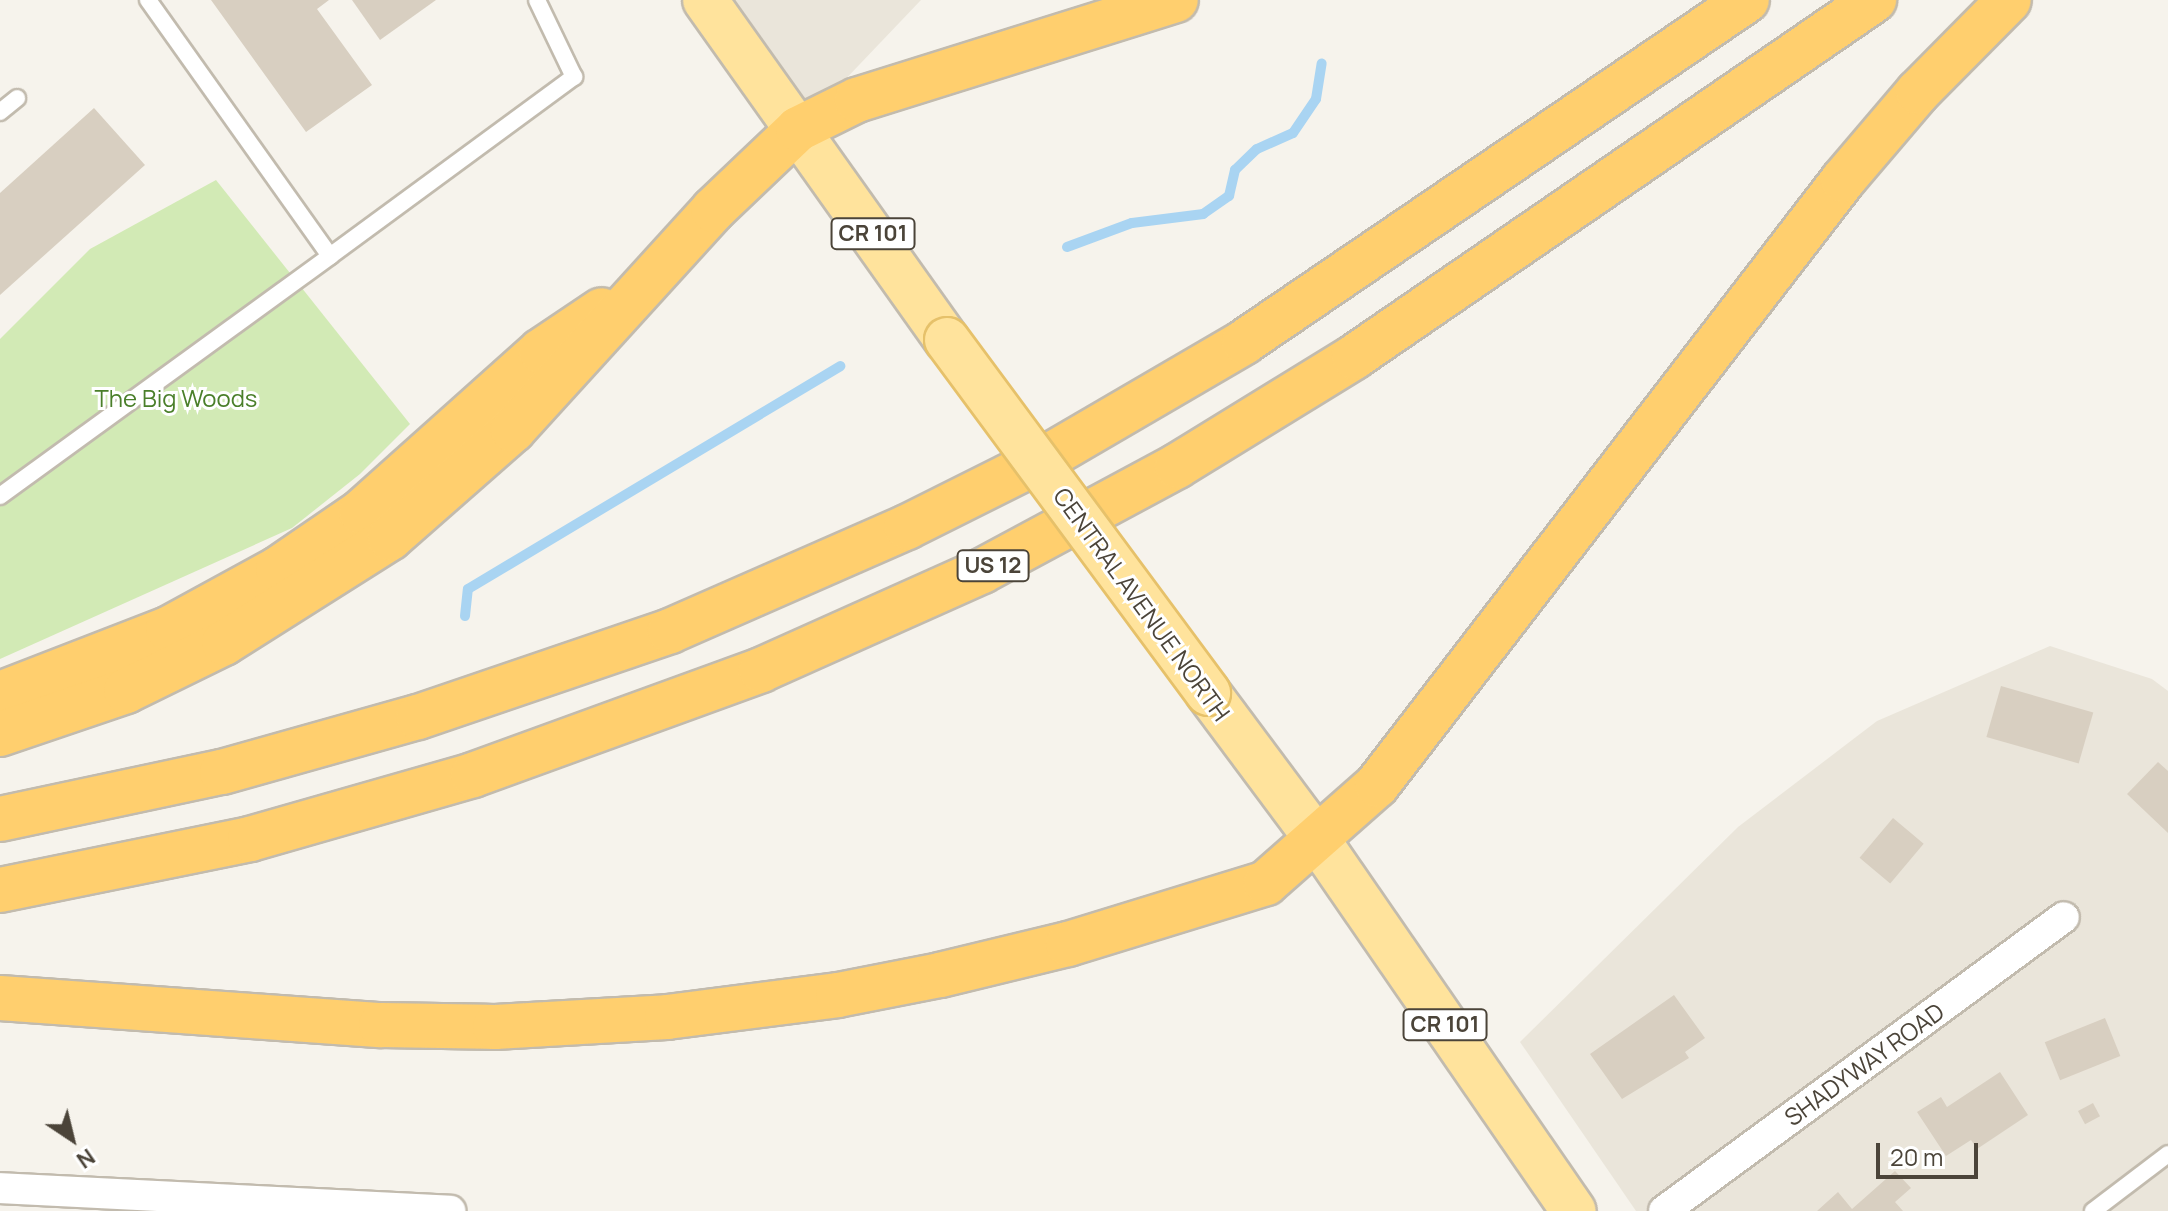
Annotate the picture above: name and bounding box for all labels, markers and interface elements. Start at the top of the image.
road number: CR 101 [829,216,917,252]
park label: The Big Woods [95,384,257,412]
street label: CENTRAL AVENUE NORTH [1047,481,1237,727]
road number: US 12 [955,548,1031,584]
street label: SHADYWAY ROAD [1778,996,1950,1132]
road number: CR 101 [1401,1007,1489,1043]
north arrow [32,1099,112,1179]
scale bar [1880,1127,1982,1177]
text: 20 m [1890,1140,1943,1173]
text: N [71,1142,101,1175]

